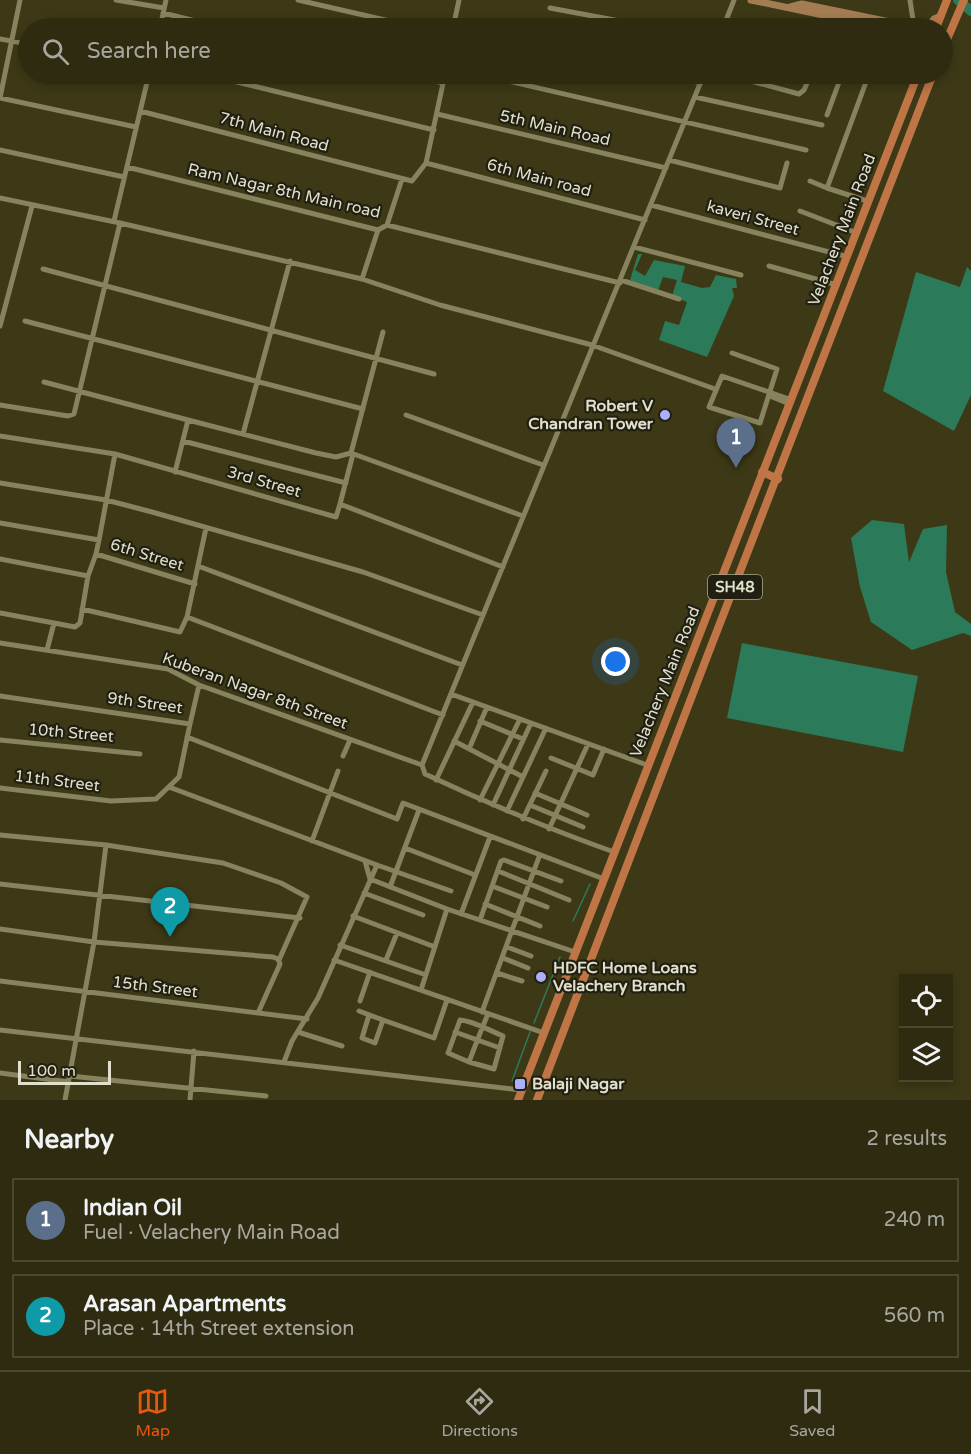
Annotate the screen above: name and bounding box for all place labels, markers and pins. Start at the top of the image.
place label: Robert V Chandran Tower [528,396,654,434]
marker: Robert V Chandran Tower [658,408,672,422]
pin: 1 [716,418,756,468]
pin: 2 [150,888,190,937]
place label: HDFC Home Loans Velachery Branch [553,958,697,996]
marker: HDFC Home Loans Velachery Branch [534,970,548,984]
place label: Balaji Nagar [532,1074,625,1094]
marker: Balaji Nagar [513,1077,527,1091]

